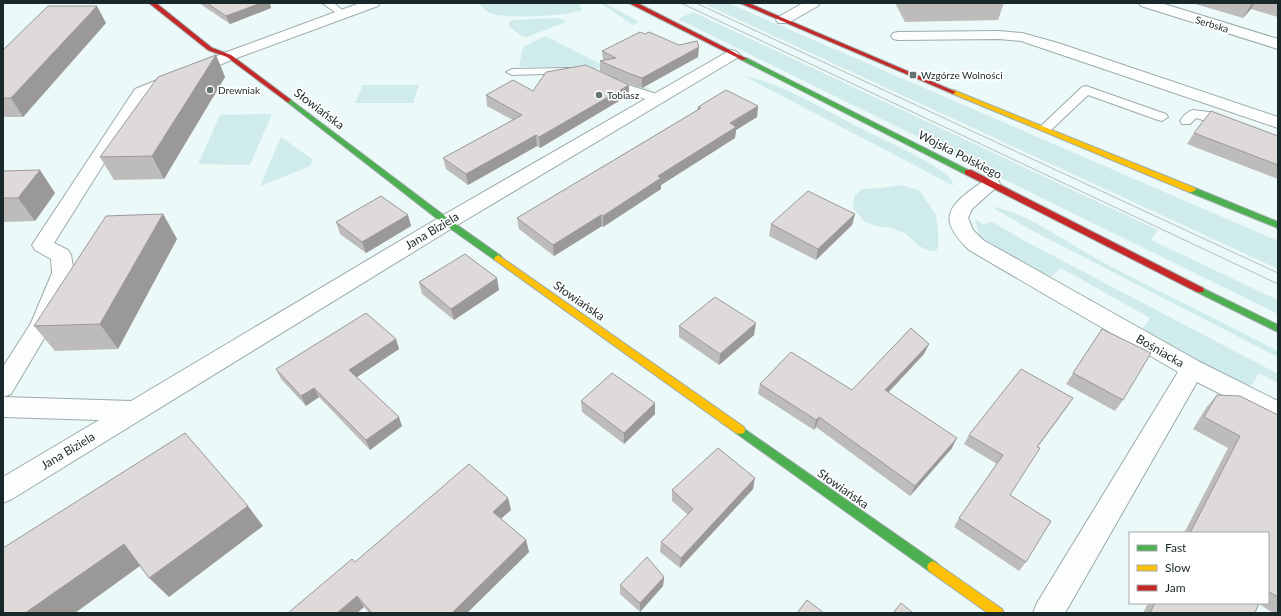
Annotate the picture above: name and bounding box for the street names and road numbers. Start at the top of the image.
street label: Serbska [1194,13,1230,35]
street label: Słowiańska [291,85,347,132]
street label: Wojska Polskiego [916,127,1005,182]
street label: Jana Biziela [402,209,462,253]
street label: Słowiańska [551,278,608,324]
street label: Bośniacka [1134,331,1187,370]
street label: Jana Biziela [38,429,98,473]
street label: Słowiańska [815,466,872,512]

